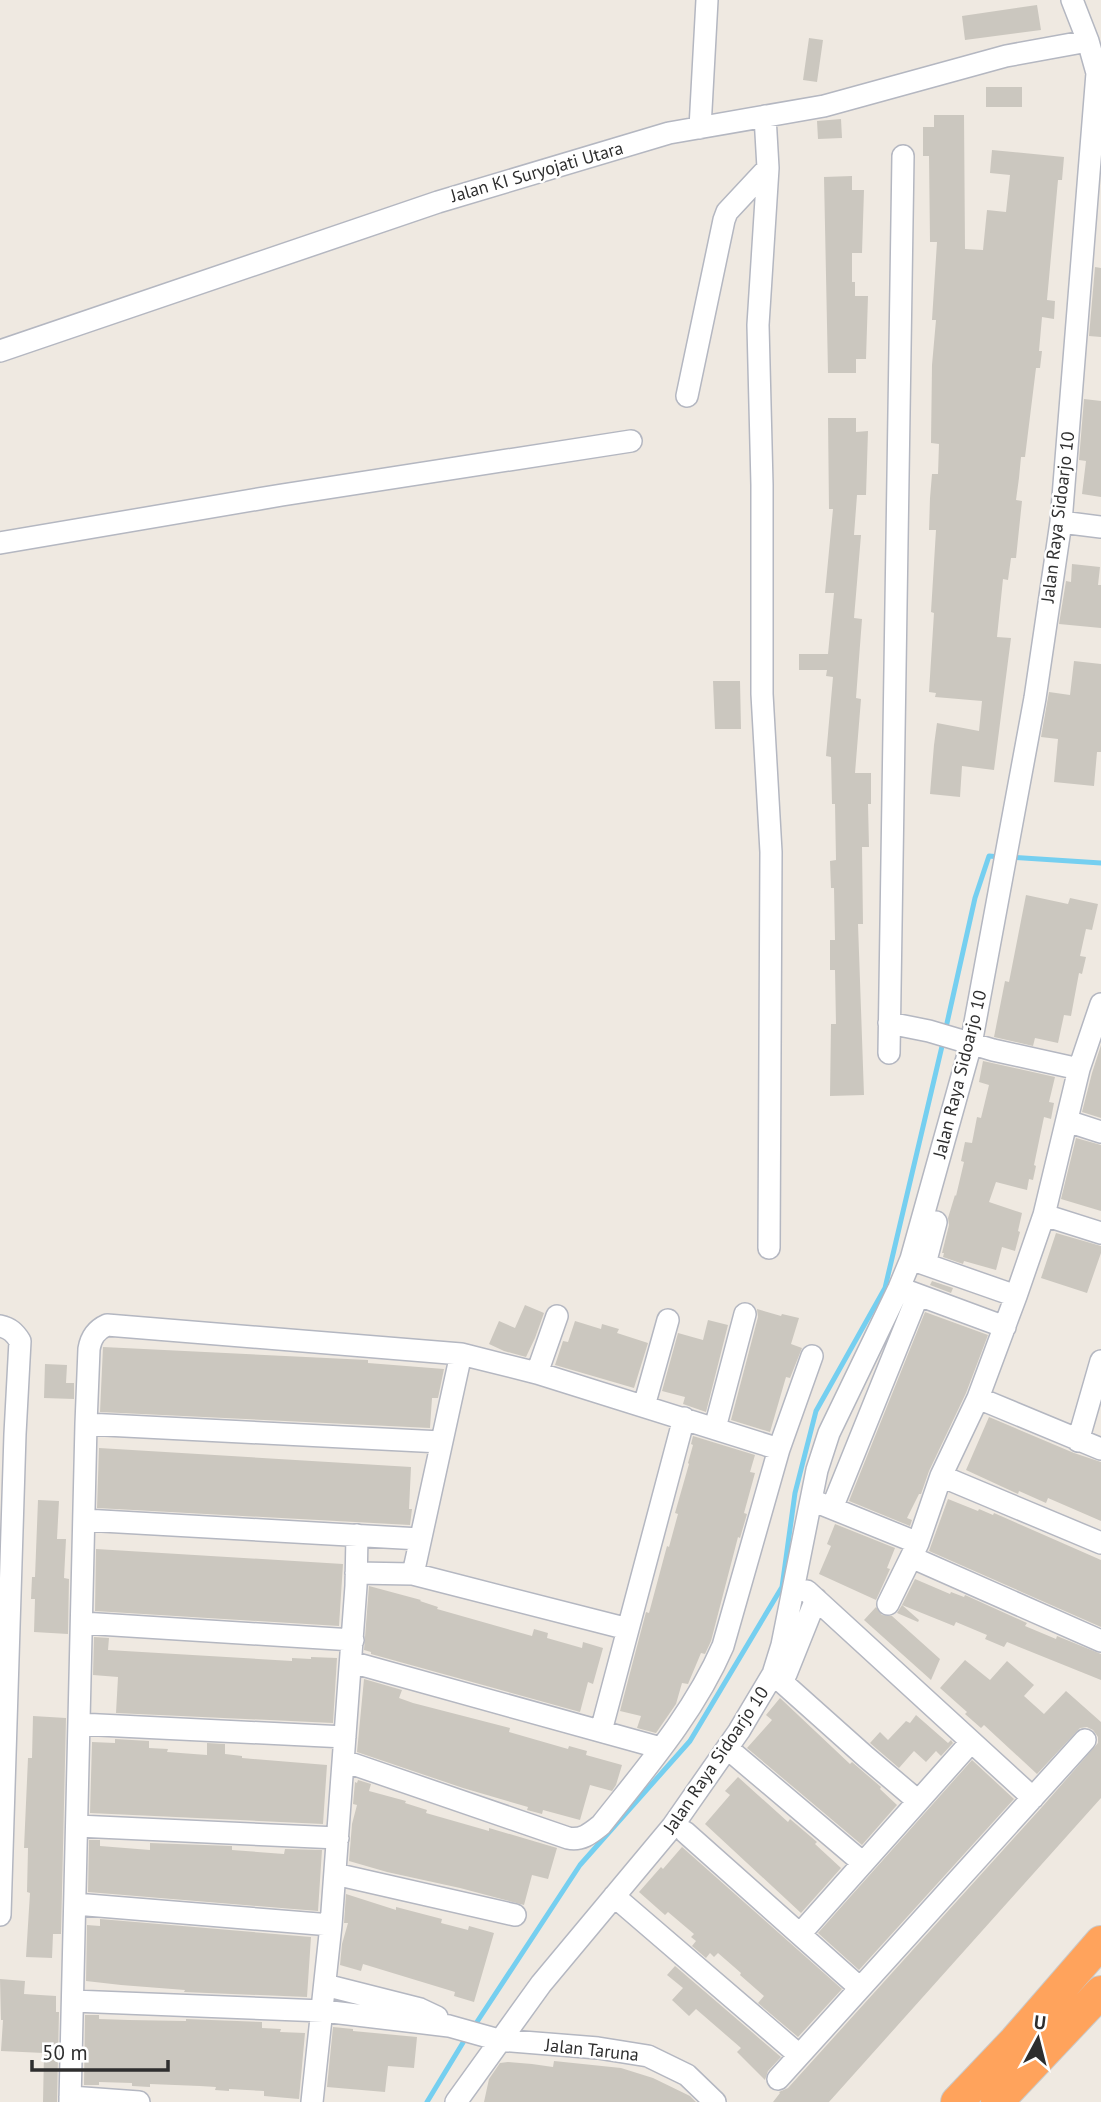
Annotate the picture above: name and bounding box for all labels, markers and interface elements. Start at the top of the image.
street label: Jalan KI Suryojati Utara [447,136,626,207]
street label: Jalan Raya Sidoarjo 10 [1035,430,1079,605]
street label: Jalan Raya Sidoarjo 10 [927,987,992,1161]
street label: Jalan Raya Sidoarjo 10 [657,1682,773,1838]
north arrow [1003,2004,1073,2074]
text: U [1033,2009,1047,2035]
scale bar [32,2028,168,2072]
street label: Jalan Taruna [543,2033,640,2066]
text: 50 m [42,2039,88,2066]

